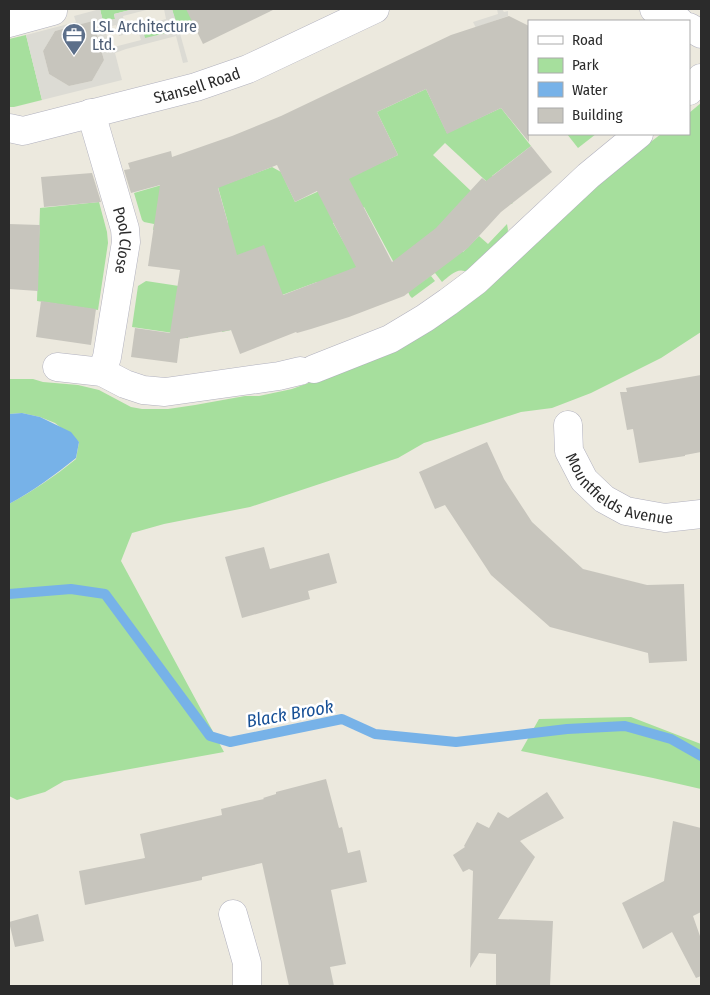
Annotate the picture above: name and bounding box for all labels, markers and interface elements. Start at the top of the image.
place label: LSL Architecture Ltd. [92,17,197,54]
legend [528,20,690,135]
office icon: LSL Architecture Ltd. [61,22,87,56]
text: Road [572,31,603,49]
text: Park [572,56,599,74]
street label: Stansell Road [152,63,243,107]
text: Water [572,81,608,99]
text: Building [572,106,623,124]
street label: Pool Close [109,204,135,275]
street label: Mountfields Avenue [562,450,674,528]
water label: Black Brook [245,696,335,732]

